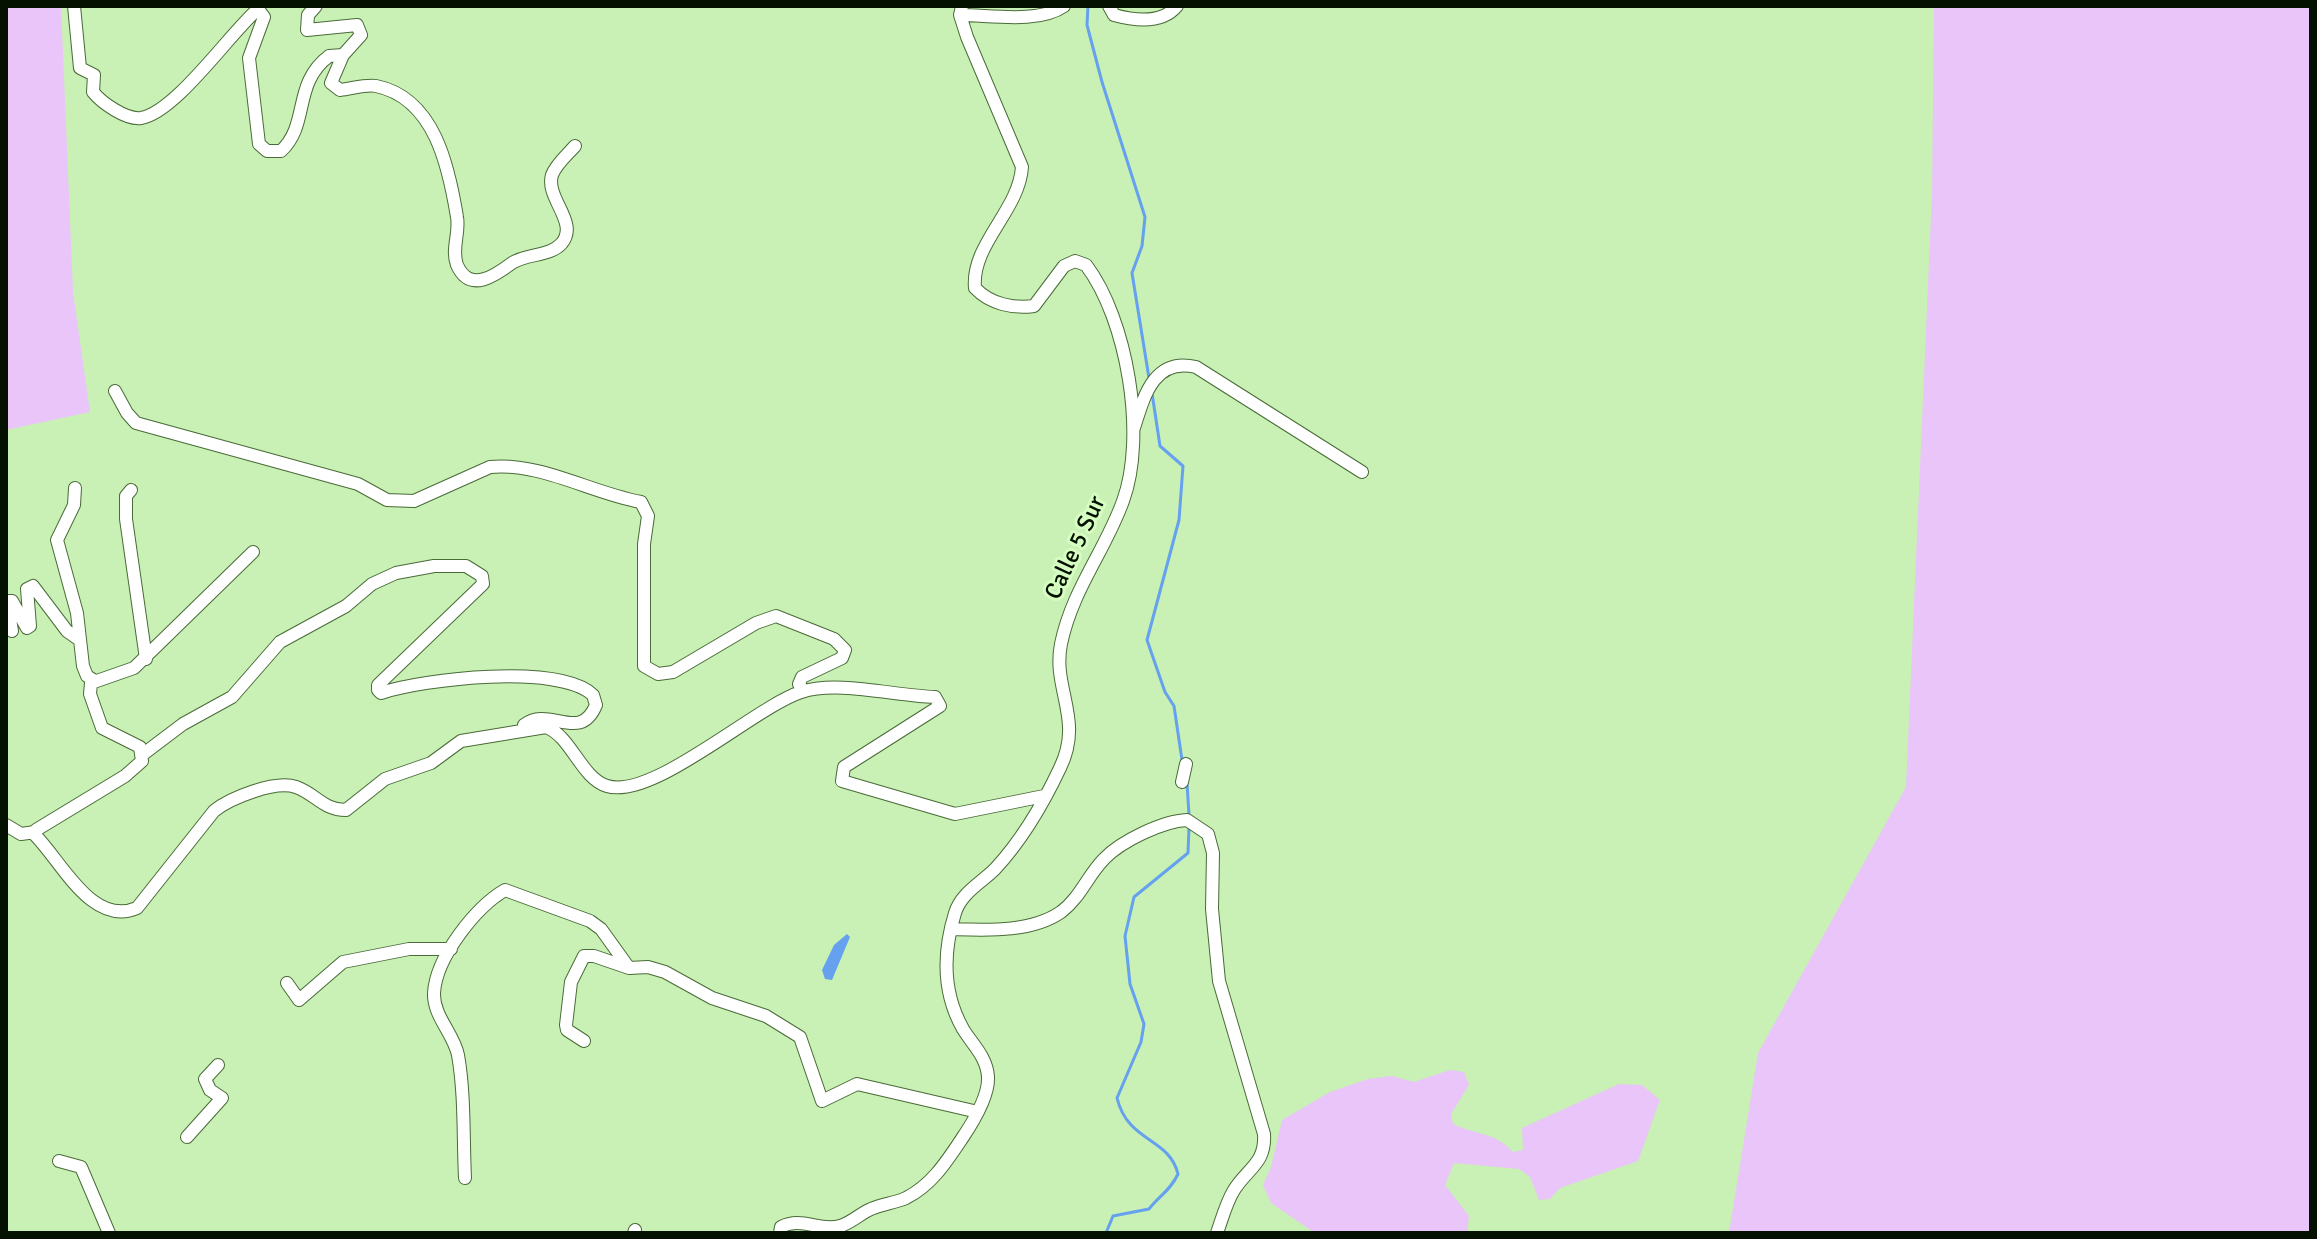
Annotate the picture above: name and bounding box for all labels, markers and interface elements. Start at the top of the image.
street label: Calle 5 Sur [1040,492,1112,604]

